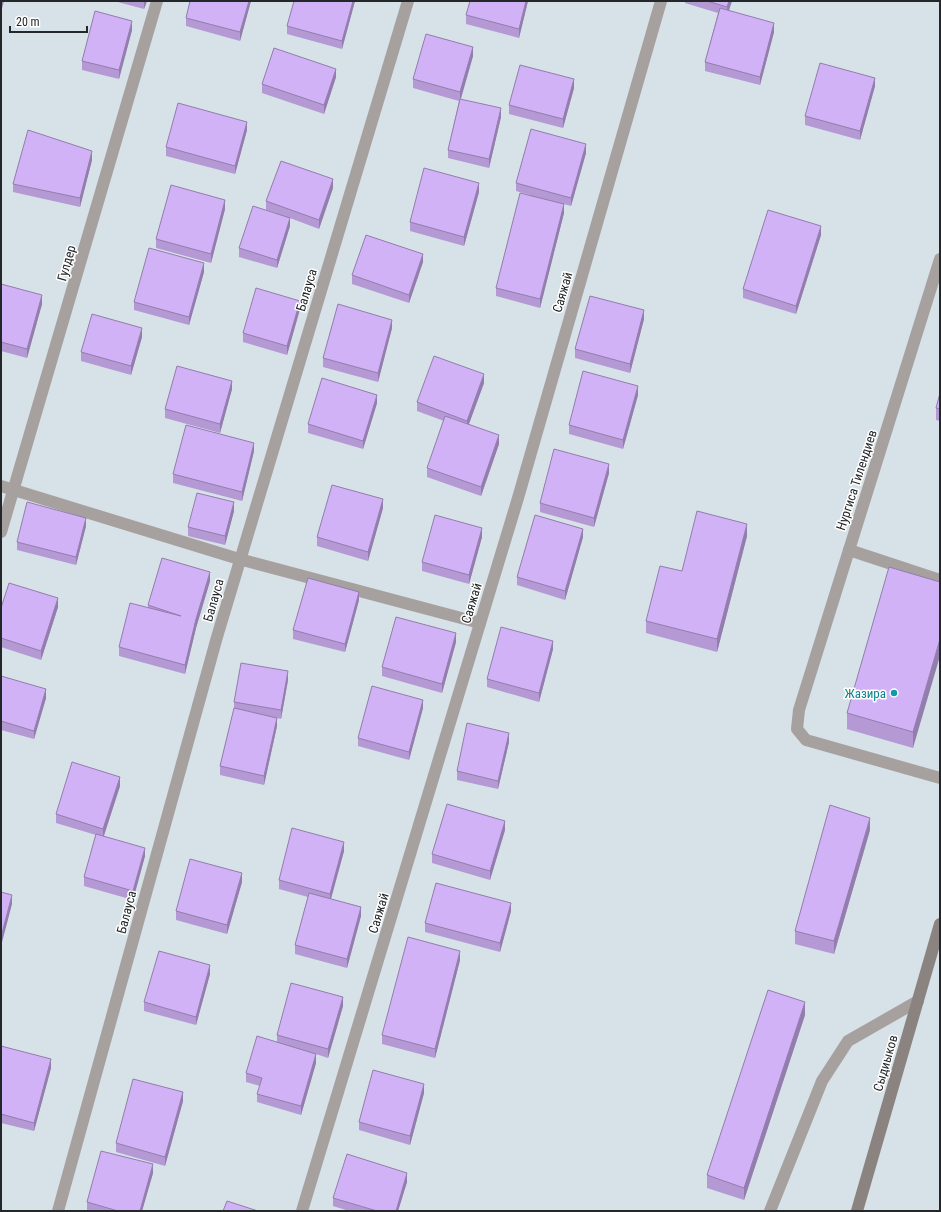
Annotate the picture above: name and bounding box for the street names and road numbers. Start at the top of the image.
street label: Гулдер [54,243,79,283]
street label: Балауса [293,267,320,313]
street label: Саяжай [550,270,575,314]
street label: Нургиса Тилендиев [833,428,880,532]
street label: Балауса [200,577,227,623]
street label: Саяжай [458,581,485,625]
street label: Балауса [114,889,139,935]
street label: Саяжай [365,891,392,935]
street label: Сыдиыков [870,1033,901,1093]

